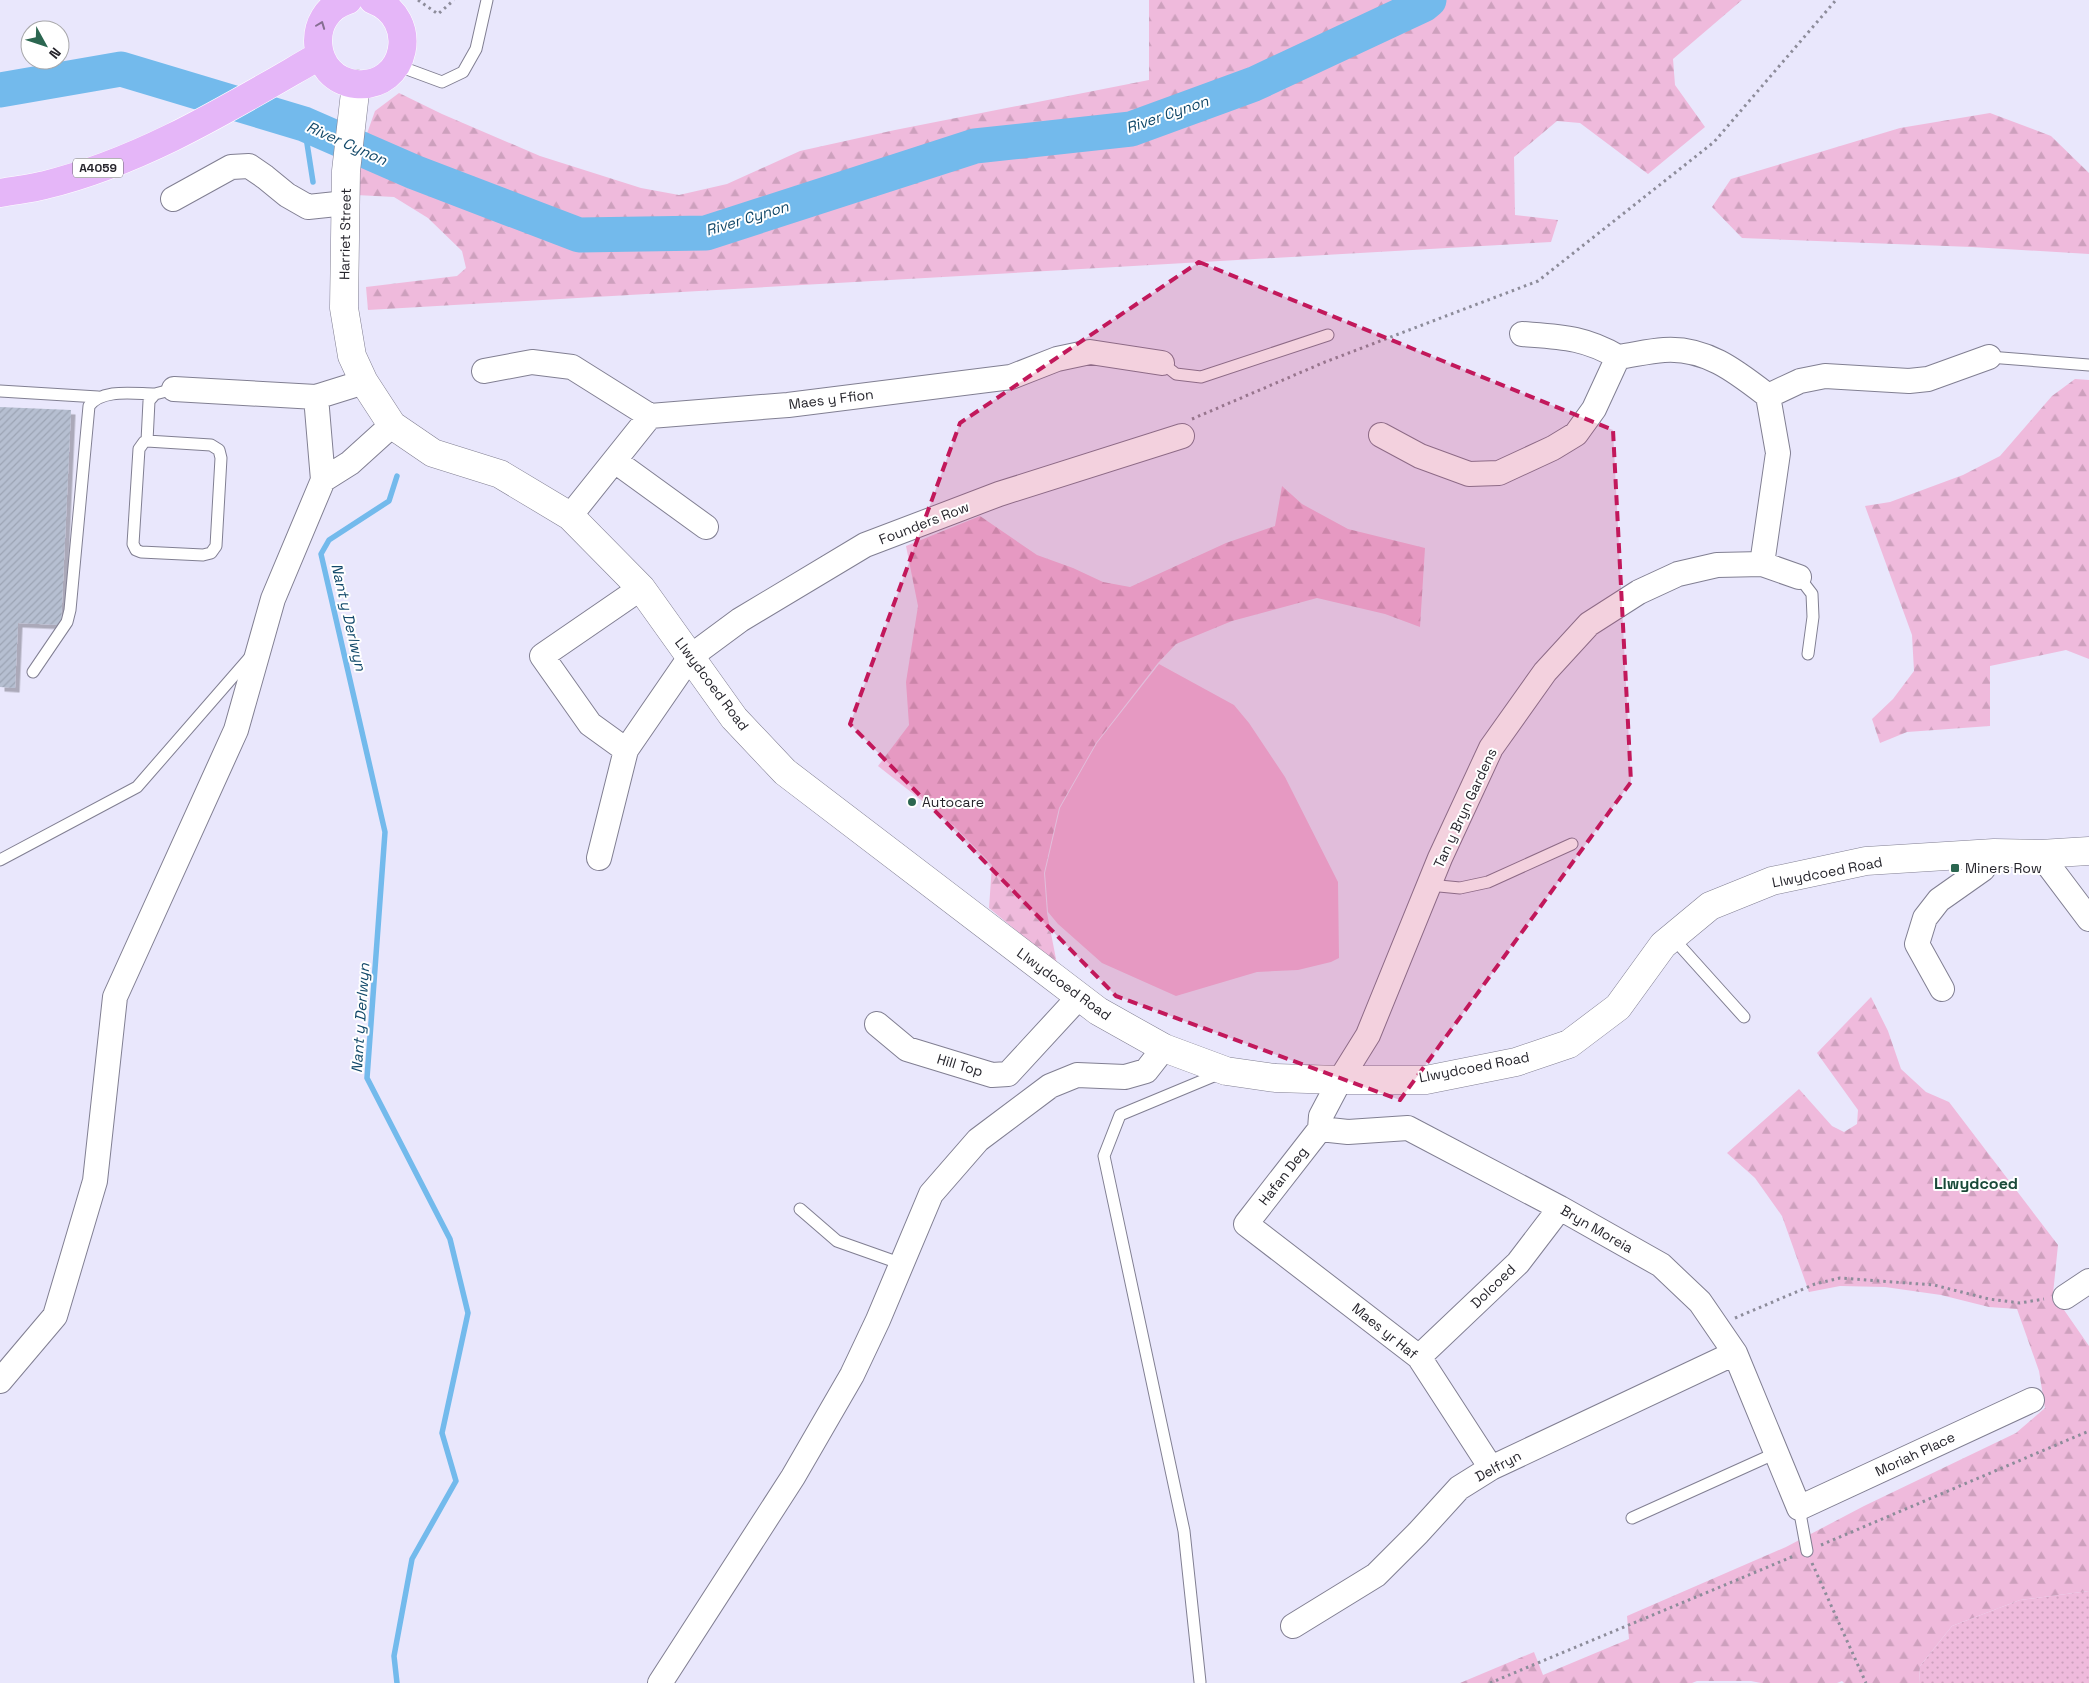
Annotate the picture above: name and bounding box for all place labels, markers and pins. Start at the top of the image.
place label: Autocare [922,793,984,811]
marker: Autocare [906,796,918,808]
place label: Miners Row [1965,859,2042,877]
marker: Miners Row [1949,862,1961,874]

